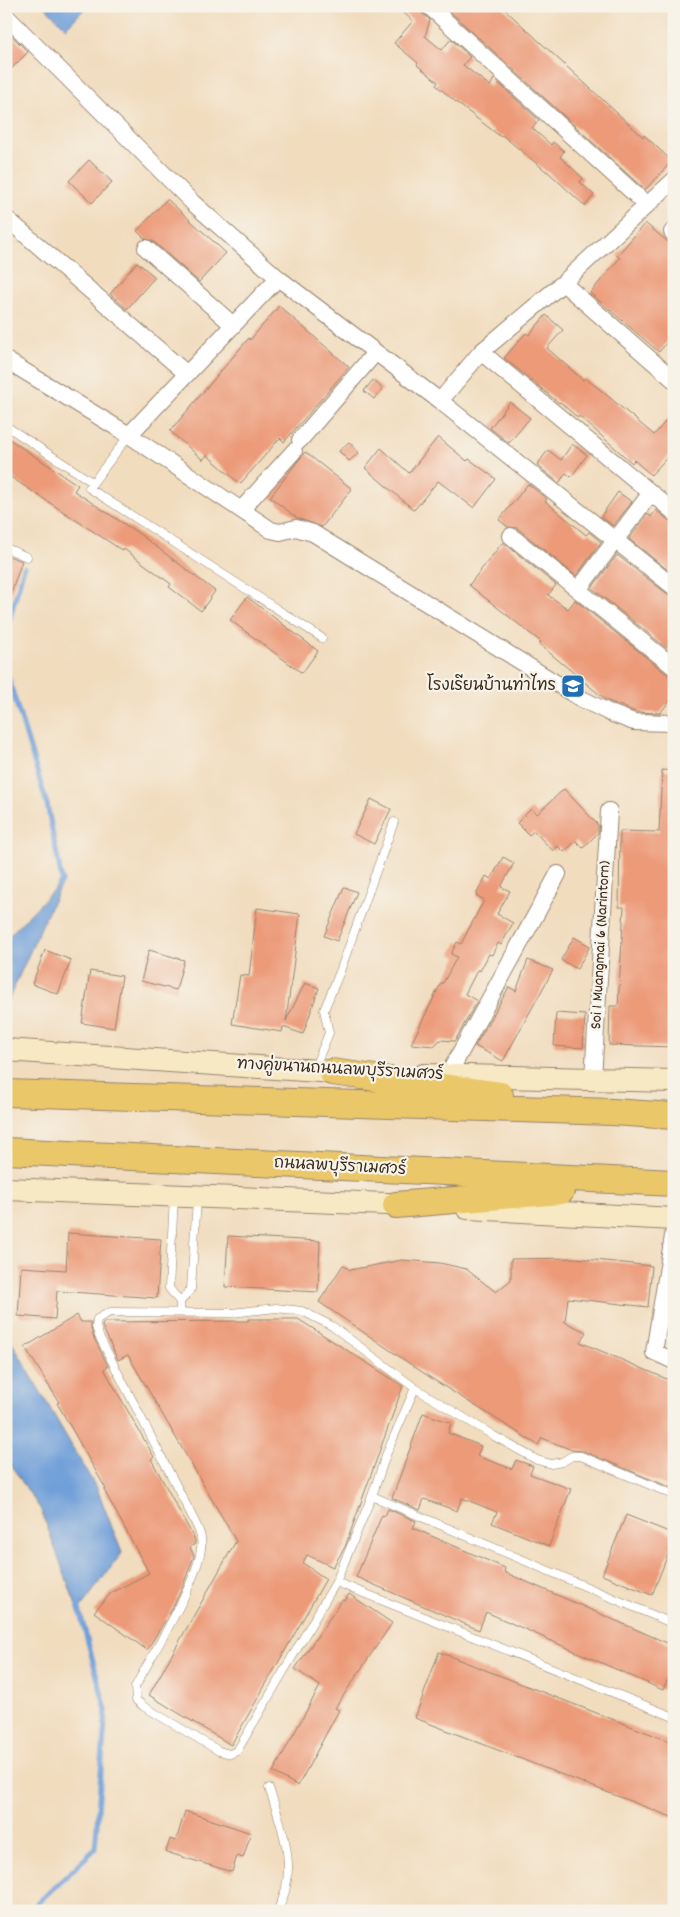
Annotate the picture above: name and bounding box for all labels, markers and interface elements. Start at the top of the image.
place label: โรงเรียนบ้านท่าไทร [427,673,556,698]
school or university icon: โรงเรียนบ้านท่าไทร [560,673,586,699]
street label: Soi 1 Muangmai 6 (Narintorn) [585,860,617,1030]
street label: ทางคู่ขนานถนนลพบุรีราเมศวร์ [236,1051,445,1087]
street label: ถนนลพบุรีราเมศวร์ [273,1150,407,1182]

